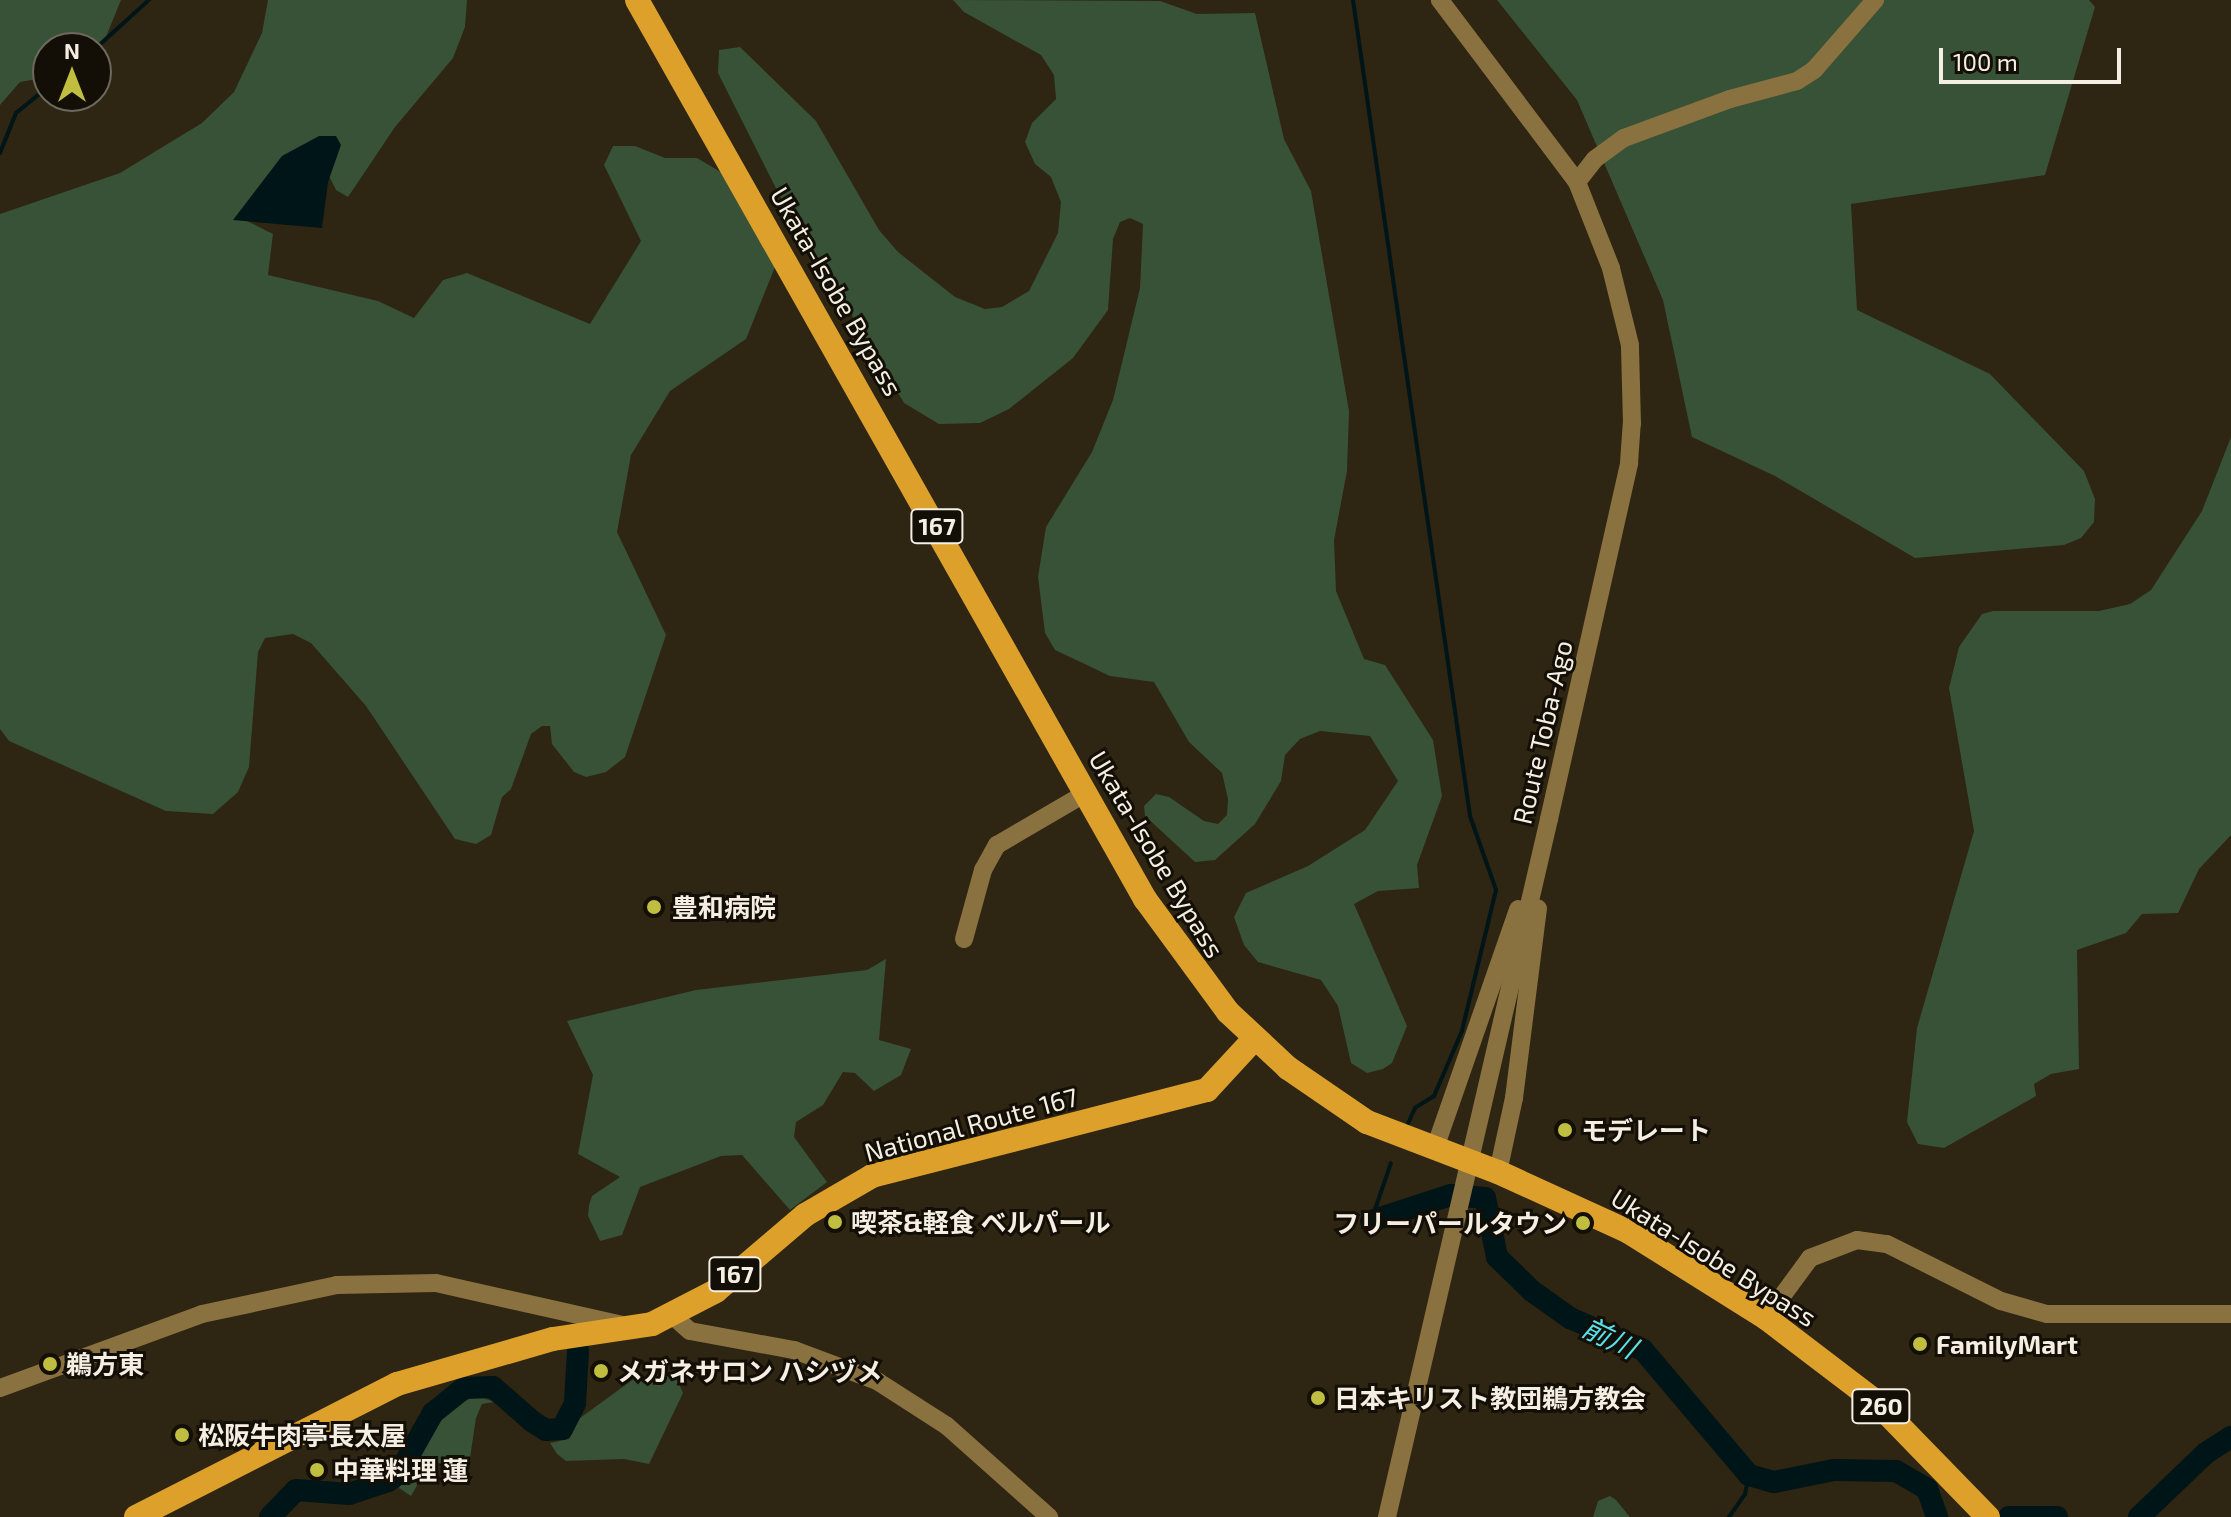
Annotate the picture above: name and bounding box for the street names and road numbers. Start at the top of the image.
street label: Ukata-Isobe Bypass [765,181,909,401]
road number: 167 [909,506,965,546]
street label: Route Toba-Ago [1506,637,1578,827]
street label: Ukata-Isobe Bypass [1083,745,1231,963]
street label: National Route 167 [861,1080,1081,1168]
street label: Ukata-Isobe Bypass [1606,1181,1822,1333]
road number: 167 [707,1254,763,1294]
road number: 260 [1851,1386,1911,1426]

